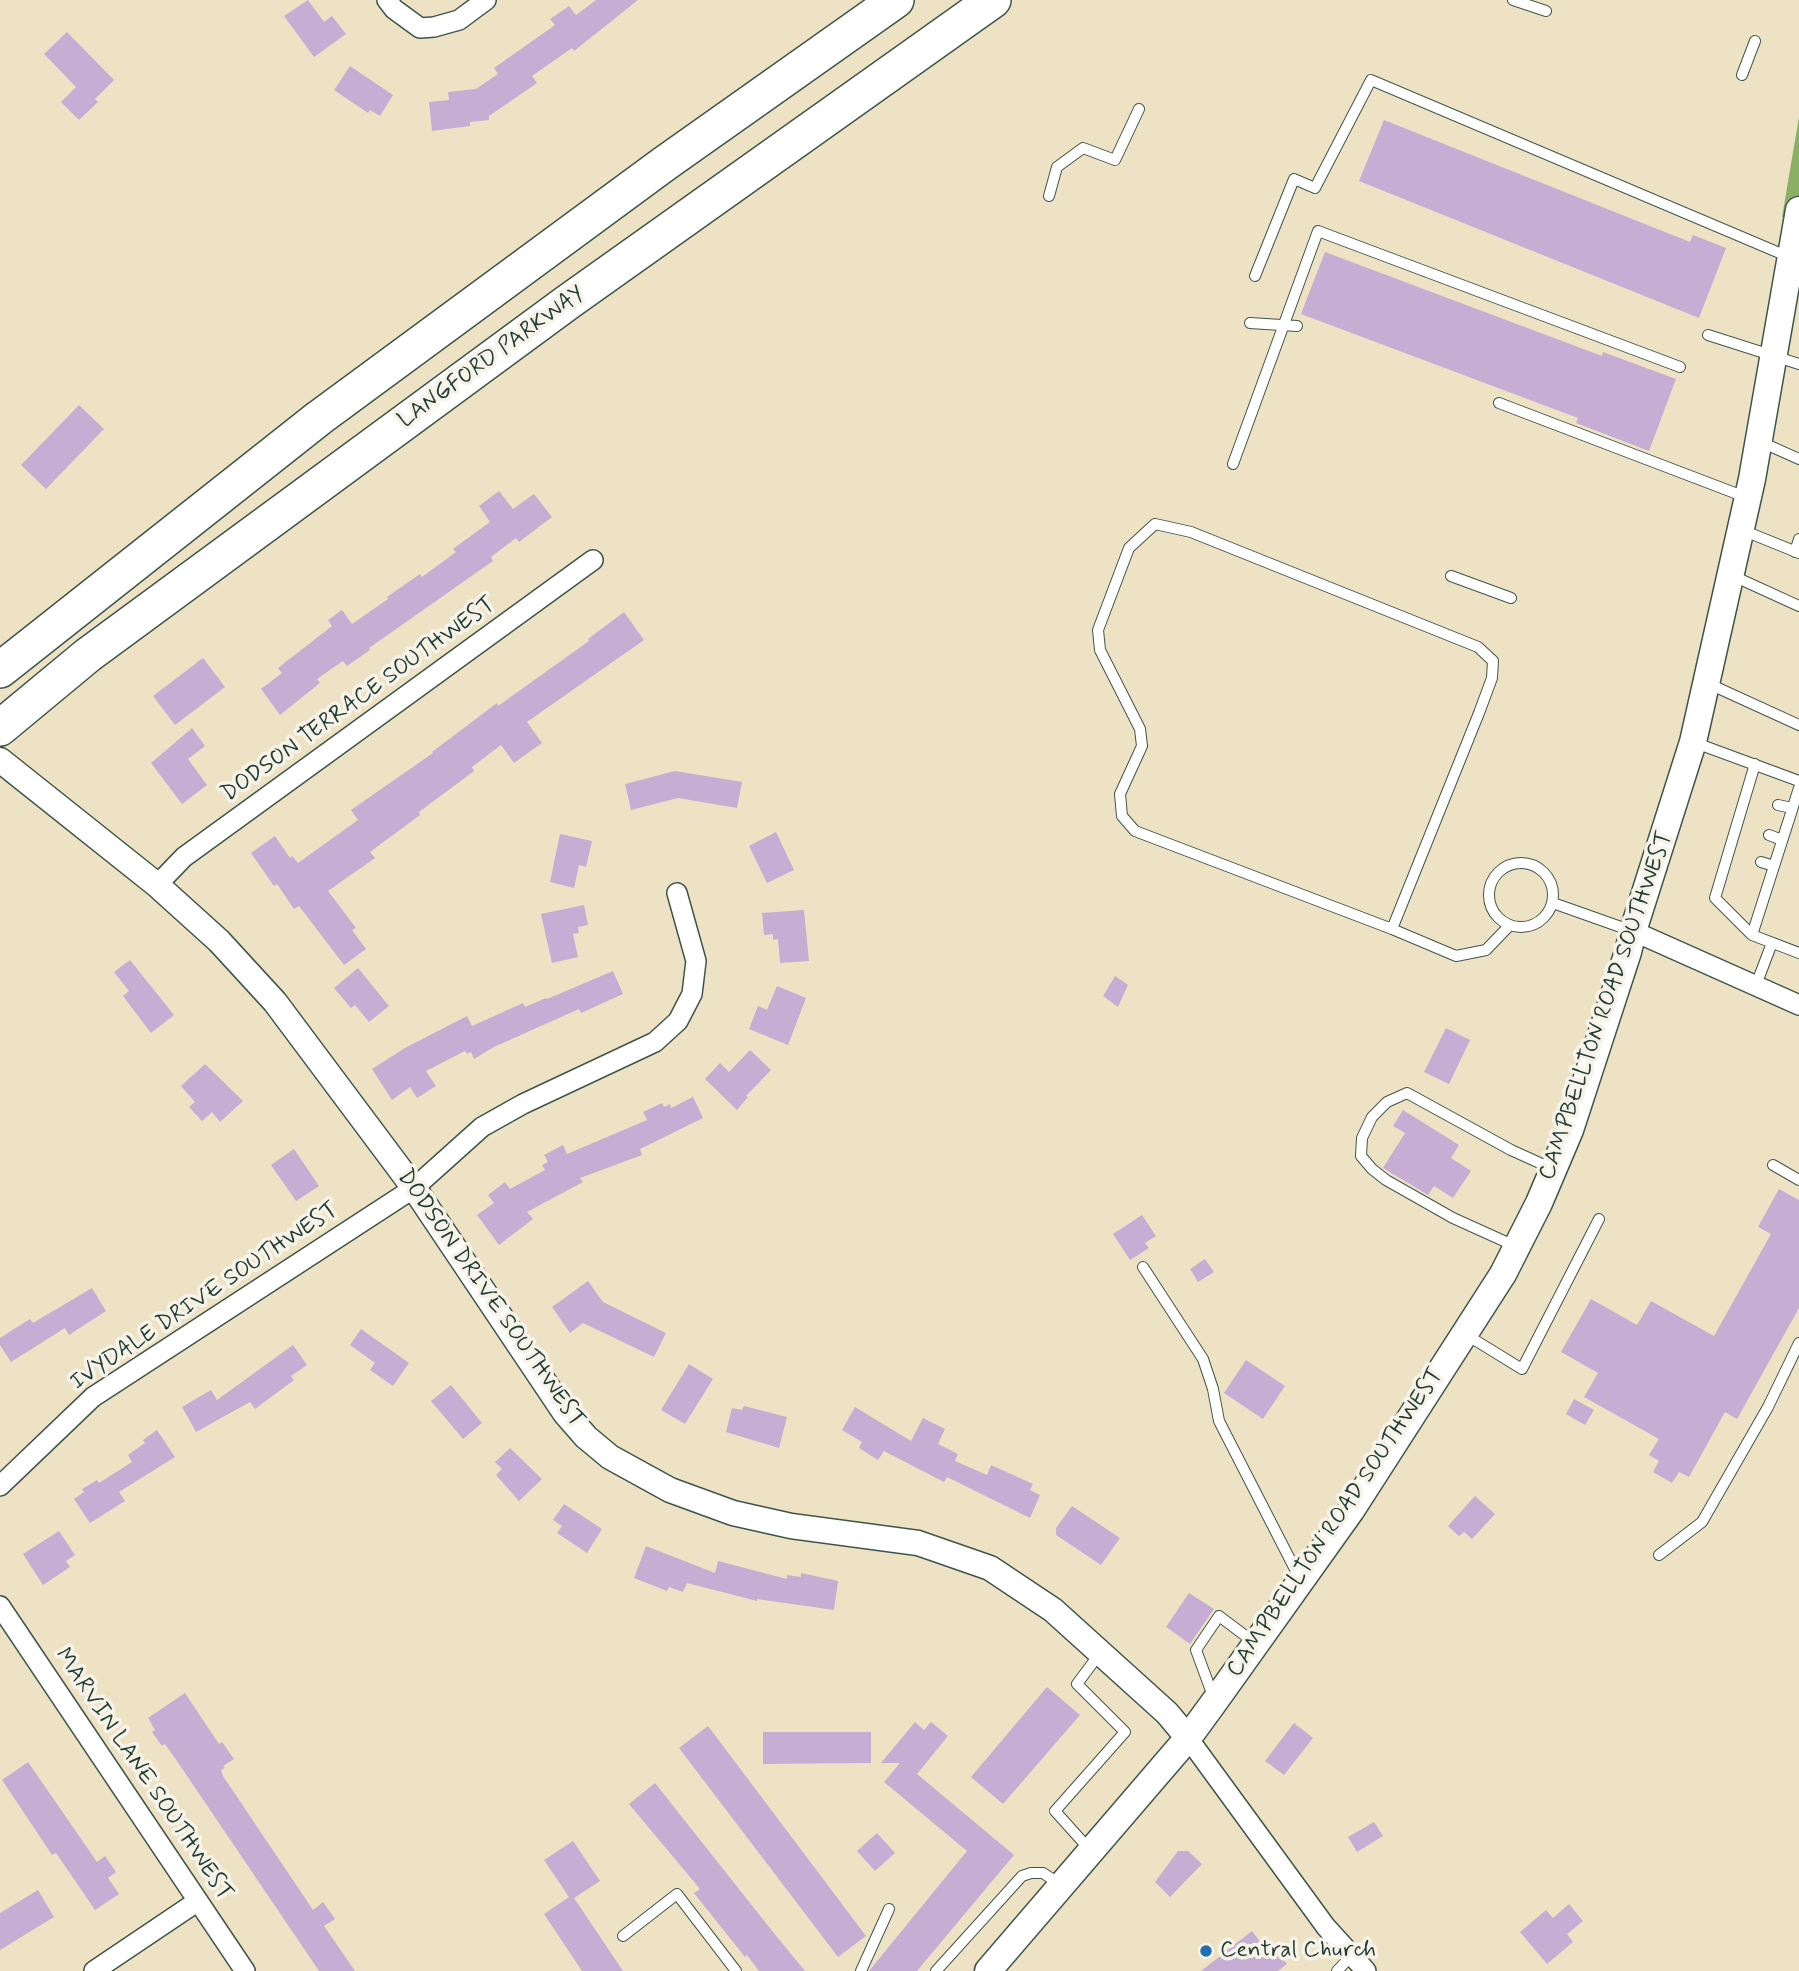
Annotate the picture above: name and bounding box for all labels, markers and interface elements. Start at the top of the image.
street label: LANGFORD PARKWAY [393,281,591,435]
street label: DODSON TERRACE SOUTHWEST [217,591,501,809]
street label: CAMPBELLTON ROAD SOUTHWEST [1534,828,1680,1184]
street label: DODSON DRIVE SOUTHWEST [390,1165,590,1433]
street label: IVYDALE DRIVE SOUTHWEST [66,1197,344,1397]
street label: CAMPBELLTON ROAD SOUTHWEST [1222,1363,1450,1683]
street label: MARVIN LANE SOUTHWEST [48,1643,238,1907]
place label: Central Church [1220,1937,1376,1965]
marker: Central Church [1198,1943,1214,1959]

